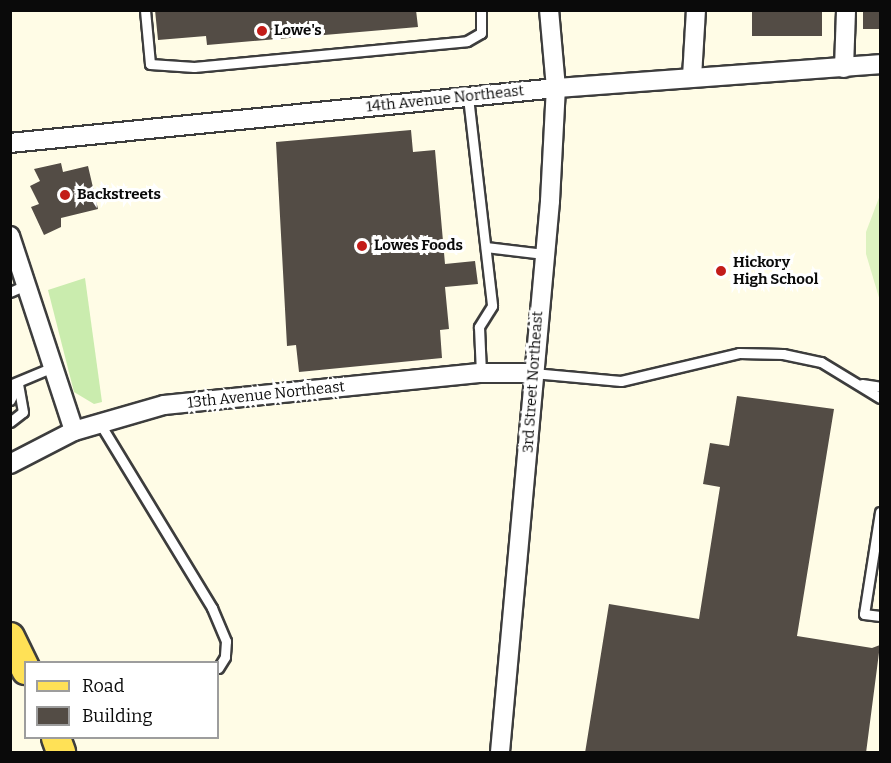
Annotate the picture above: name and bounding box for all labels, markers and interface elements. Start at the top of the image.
place label: Lowe's [274,22,322,40]
marker: Lowe's [255,24,269,38]
street label: 14th Avenue Northeast [365,82,525,116]
place label: Backstreets [77,186,161,204]
marker: Backstreets [58,188,72,202]
place label: Lowes Foods [374,237,463,255]
marker: Lowes Foods [355,239,369,253]
place label: Hickory High School [733,253,818,288]
marker: Hickory High School [714,264,728,278]
street label: 3rd Street Northeast [519,310,547,454]
street label: 13th Avenue Northeast [186,378,346,412]
legend [24,661,219,739]
text: Road [82,675,124,697]
text: Building [82,705,153,727]

